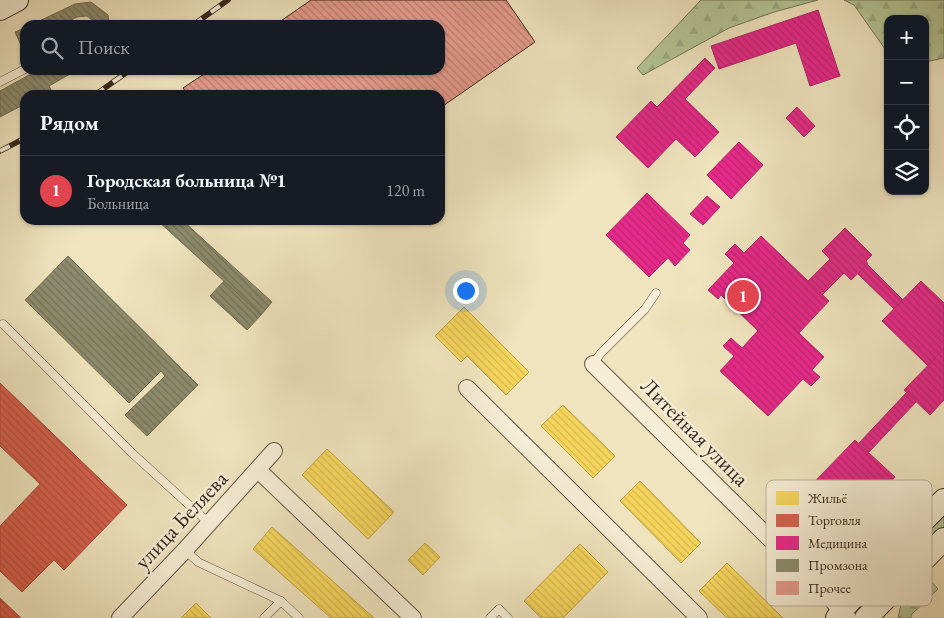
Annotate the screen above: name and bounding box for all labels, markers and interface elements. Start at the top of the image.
map controls [884,15,929,195]
button: + [884,15,929,60]
search box [20,20,445,75]
icon: search [38,34,66,62]
text: Поиск [78,35,130,60]
button: − [884,60,929,105]
button: locate [884,105,929,150]
text: Рядом [40,109,99,136]
button: layers [884,150,929,195]
text: Городская больница №1 [87,168,286,193]
text: 1 [52,180,60,201]
text: 120 m [386,180,425,201]
text: Больница [87,193,149,214]
pin: 1 [727,277,759,315]
your location [453,278,479,304]
street label: Литейная улица [634,371,756,493]
street label: улица Беляева [128,464,234,575]
legend [766,480,932,606]
text: Жильё [807,489,848,507]
text: Торговля [808,511,861,529]
text: Медицина [808,534,867,552]
text: Промзона [808,556,868,574]
text: Прочее [808,579,851,597]

